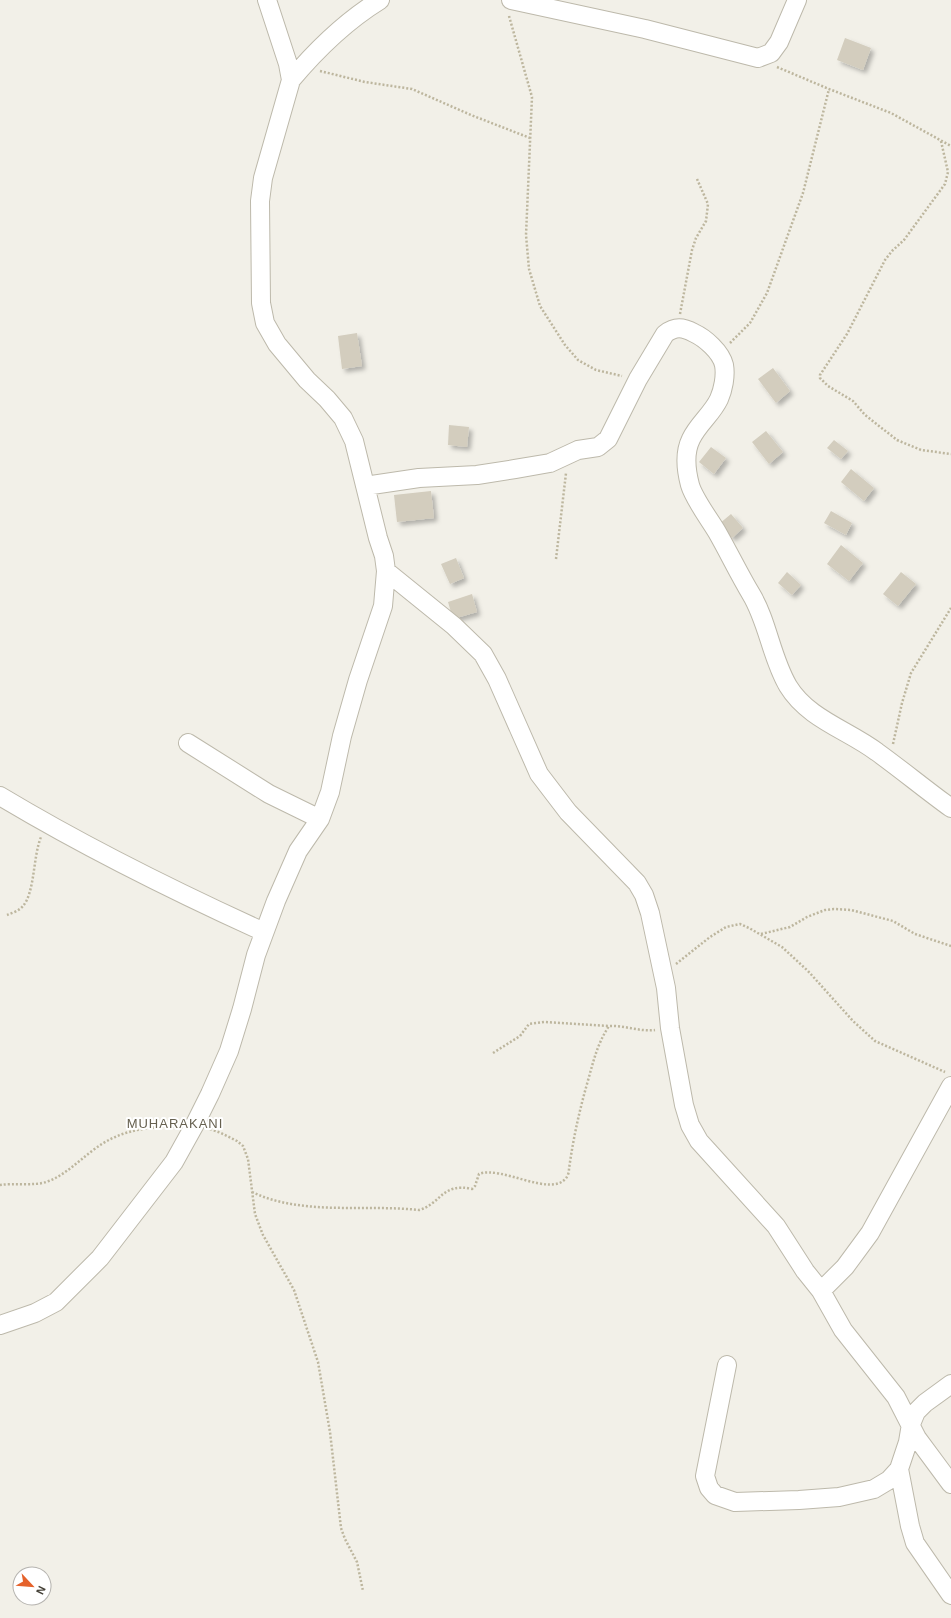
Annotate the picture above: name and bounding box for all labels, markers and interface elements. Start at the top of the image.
district label: MUHARAKANI [127,1116,223,1131]
north arrow [12,1566,52,1606]
text: N [34,1584,48,1597]

